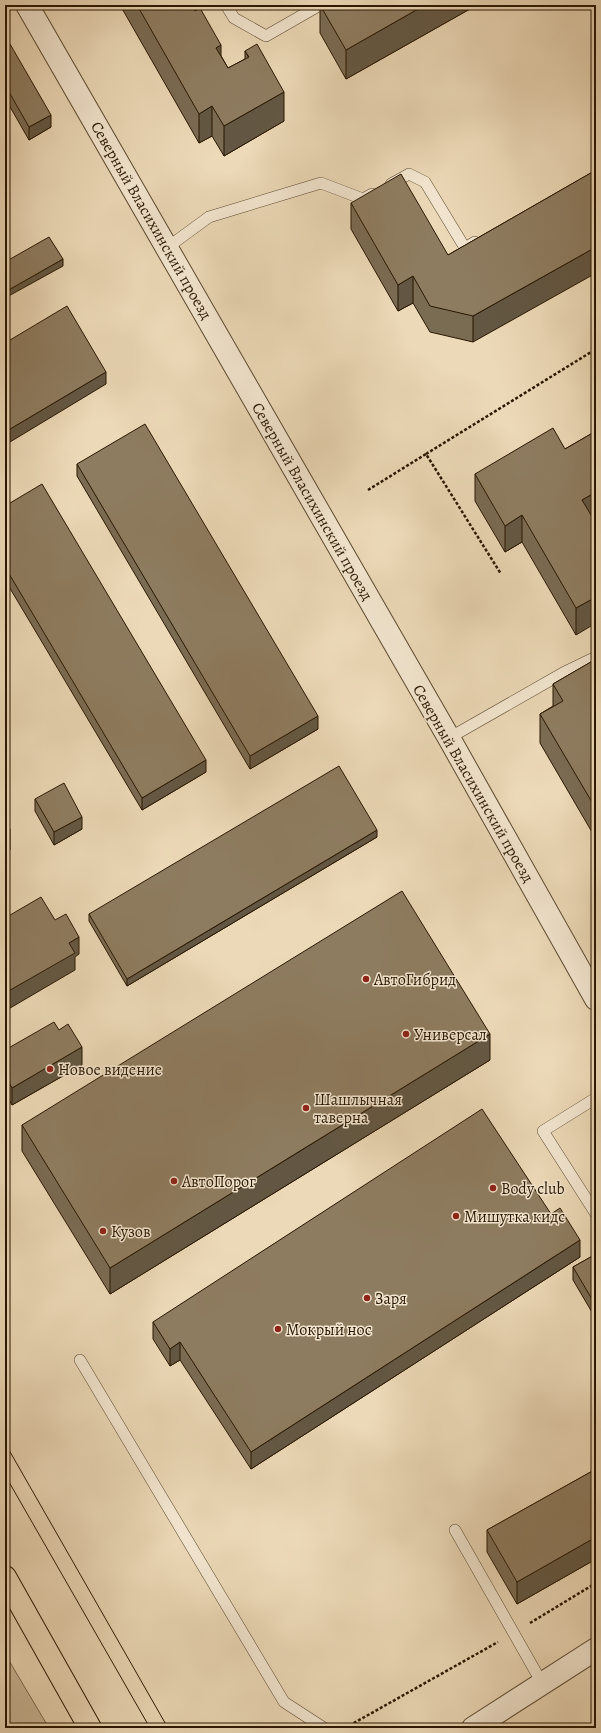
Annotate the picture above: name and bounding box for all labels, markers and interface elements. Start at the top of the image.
street label: Северный Власихинский проезд [85,117,217,324]
street label: Северный Власихинский проезд [246,398,378,605]
street label: Северный Власихинский проезд [407,680,539,887]
place label: АвтоГибрид [373,969,456,991]
marker: АвтоГибрид [361,974,371,984]
place label: Универсал [414,1024,487,1046]
marker: Универсал [401,1029,411,1039]
place label: Новое видение [58,1059,162,1081]
marker: Новое видение [45,1064,55,1074]
place label: Шашлычная таверна [314,1089,402,1129]
marker: Шашлычная таверна [301,1103,311,1113]
place label: АвтоПорог [181,1171,256,1193]
marker: АвтоПорог [169,1176,179,1186]
place label: Body club [501,1178,565,1200]
marker: Body club [488,1183,498,1193]
place label: Мишутка кидс [464,1206,565,1228]
marker: Мишутка кидс [451,1211,461,1221]
place label: Кузов [111,1221,151,1243]
marker: Кузов [98,1226,108,1236]
place label: Заря [375,1288,407,1310]
marker: Заря [362,1293,372,1303]
place label: Мокрый нос [286,1319,372,1341]
marker: Мокрый нос [273,1324,283,1334]

